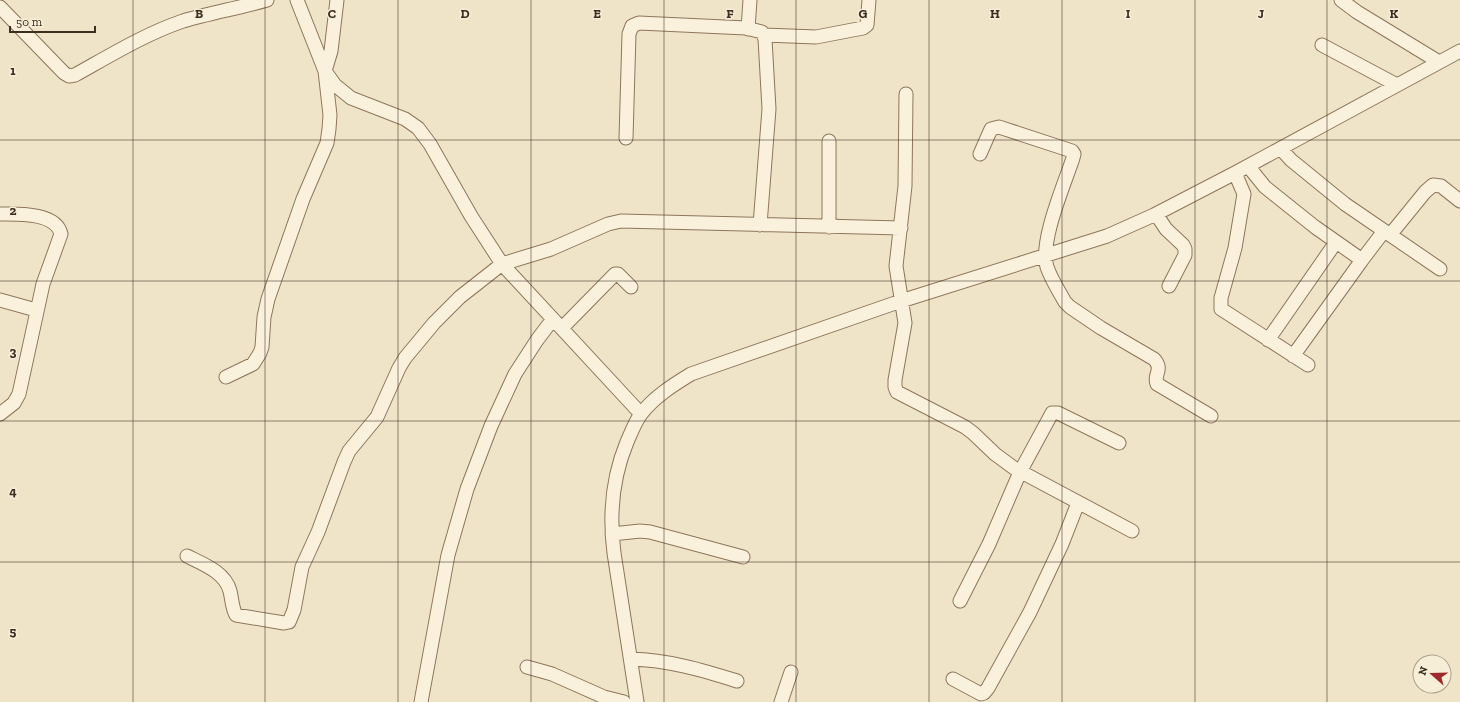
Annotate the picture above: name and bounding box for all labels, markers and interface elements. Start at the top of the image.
text: B [195,6,203,21]
text: C [328,6,336,21]
text: D [460,6,470,21]
text: E [593,6,601,21]
text: F [726,6,734,21]
text: G [859,6,868,21]
text: H [990,6,1000,21]
text: I [1126,6,1131,21]
text: J [1258,6,1264,21]
text: K [1390,6,1399,21]
scale bar [10,8,95,34]
text: 50 m [16,15,43,29]
text: 1 [10,63,16,78]
text: 2 [10,203,17,218]
text: 3 [10,344,17,359]
text: 4 [9,484,17,499]
text: 5 [10,624,17,639]
north arrow [1412,654,1452,694]
text: N [1416,664,1431,677]

